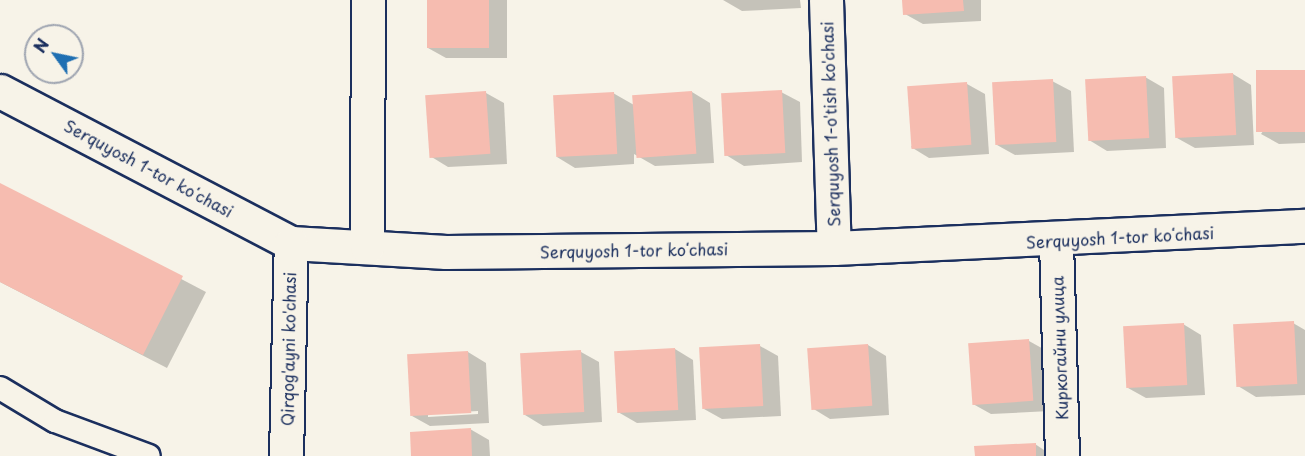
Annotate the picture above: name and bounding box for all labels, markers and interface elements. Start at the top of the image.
street label: Serquyosh 1-o'tish ko'chasi [817,21,843,227]
north arrow [24,24,84,84]
text: N [27,33,54,57]
street label: Serquyosh 1-tor koʻchasi [61,115,237,221]
street label: Serquyosh 1-tor koʻchasi [1025,222,1215,252]
street label: Serquyosh 1-tor koʻchasi [539,239,729,261]
street label: Qirqog'ayni ko'chasi [277,272,299,426]
street label: Киркогайни улица [1047,275,1071,421]

